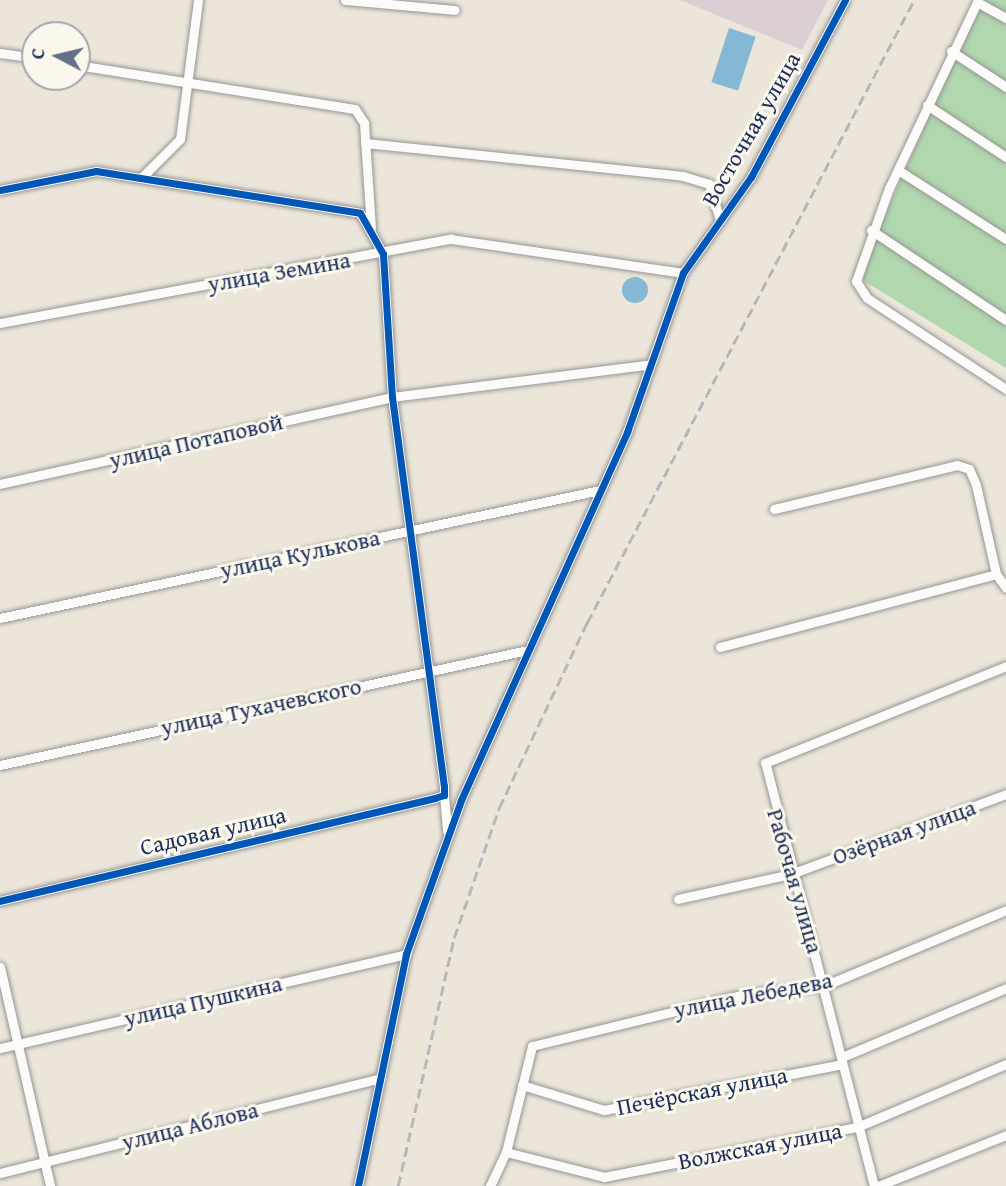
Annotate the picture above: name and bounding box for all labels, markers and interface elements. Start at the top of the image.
north arrow [21,21,91,91]
text: С [23,47,52,61]
street label: Восточная улица [696,47,806,211]
street label: улица Земина [206,246,352,298]
street label: улица Потаповой [107,408,285,474]
street label: улица Кулькова [218,524,382,584]
street label: улица Тухачевского [158,672,364,742]
street label: Озёрная улица [829,793,979,871]
street label: Садовая улица [137,801,289,861]
street label: Рабочая улица [761,806,829,956]
street label: улица Лебедева [672,966,834,1024]
street label: улица Пушкина [121,969,285,1033]
street label: Печёрская улица [614,1061,790,1121]
street label: улица Аблова [119,1096,261,1156]
street label: Волжская улица [676,1117,844,1175]

